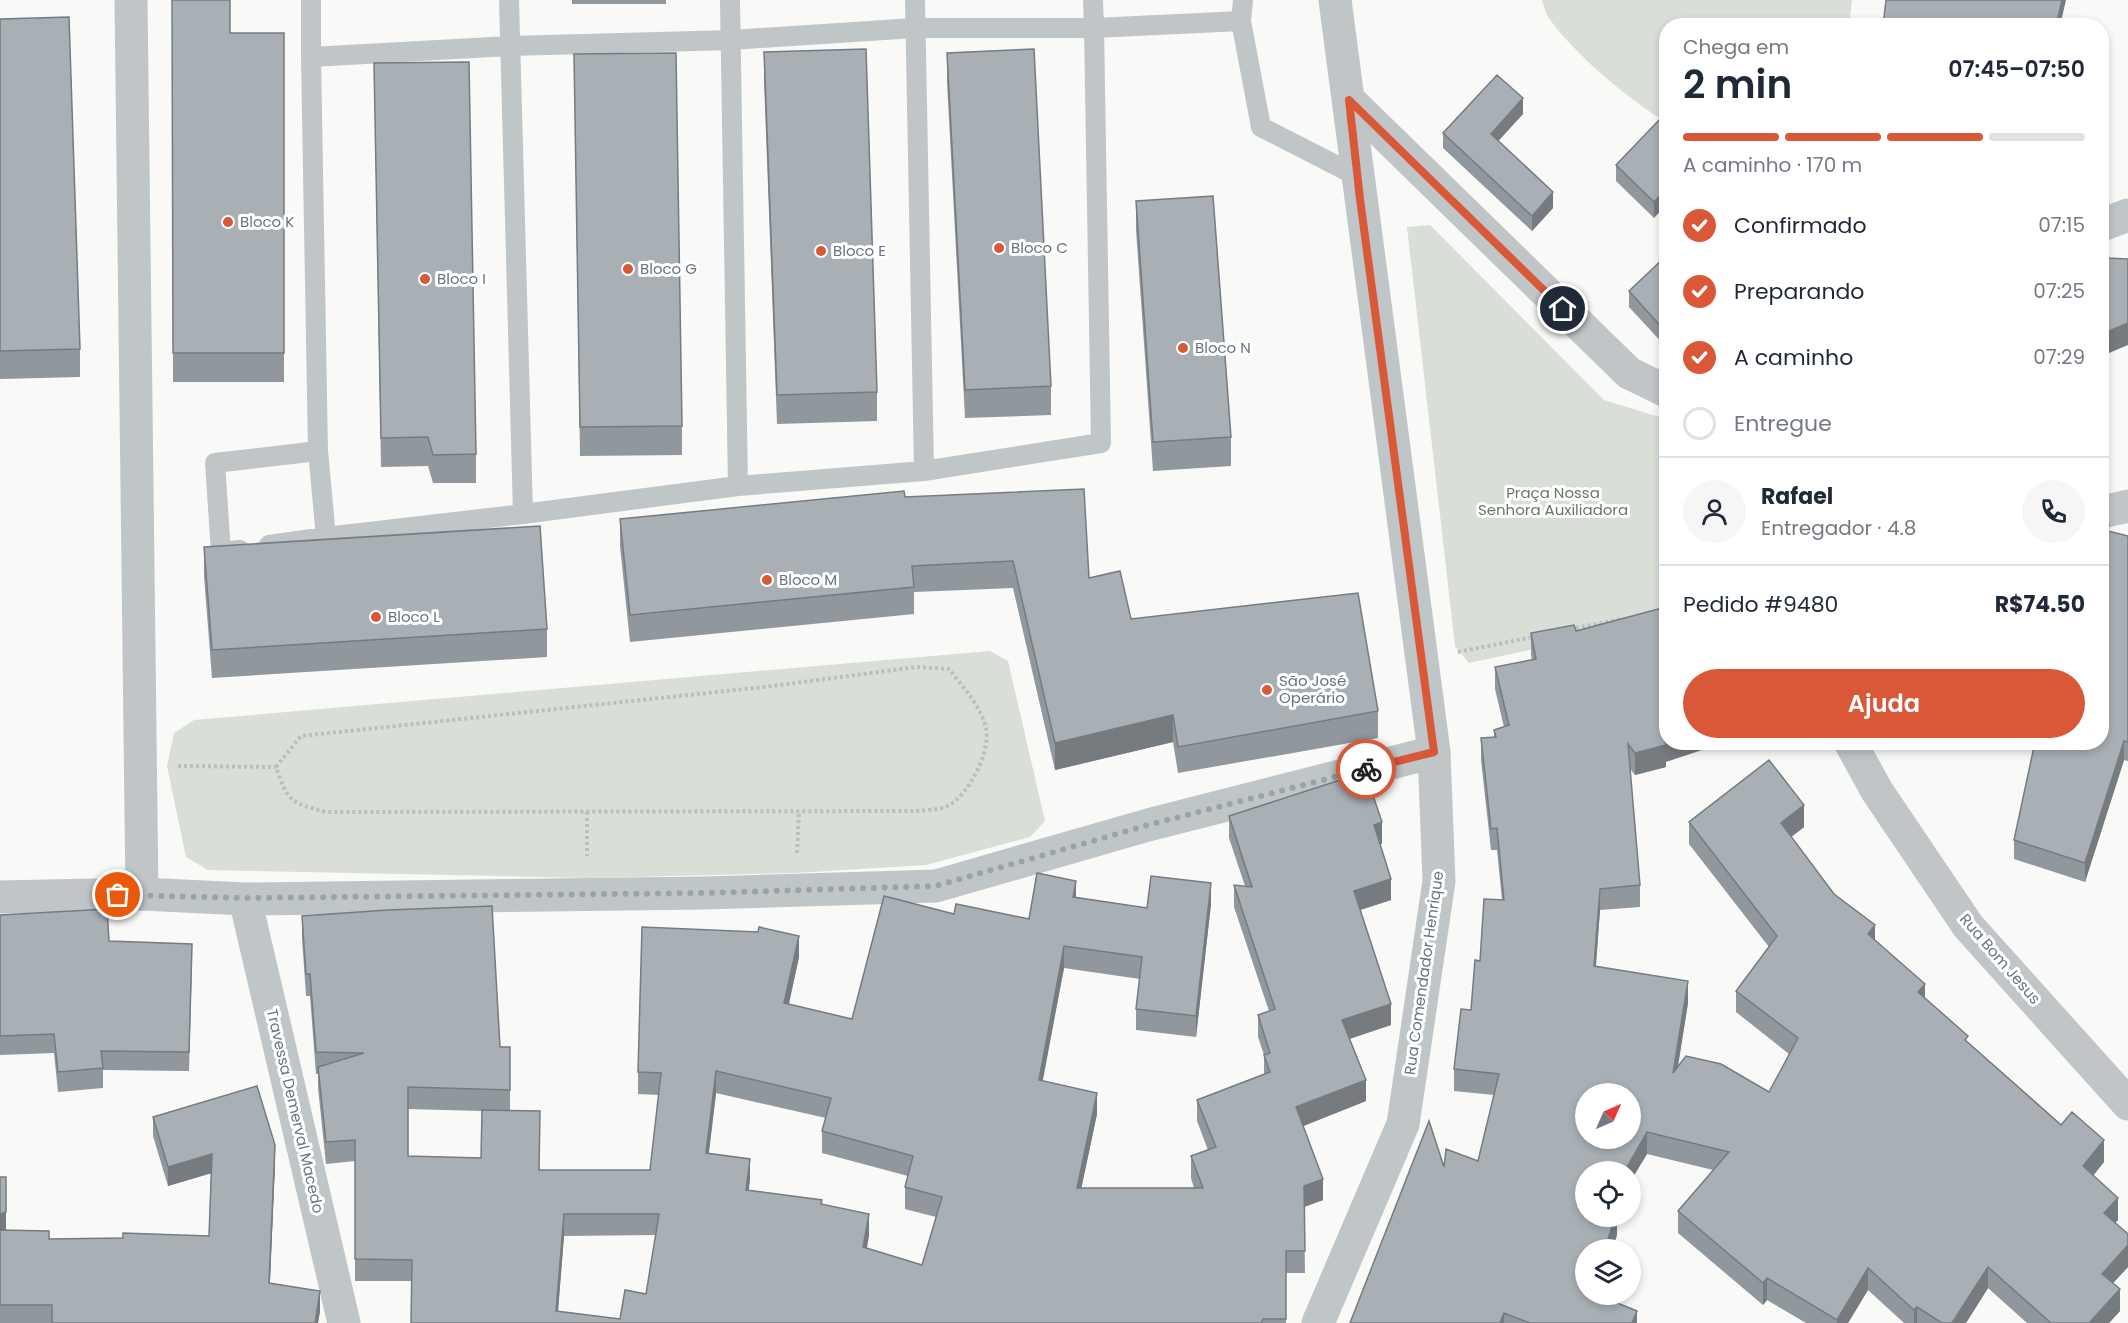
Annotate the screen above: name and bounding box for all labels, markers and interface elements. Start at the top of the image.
text: Chega em [1683,33,1789,61]
text: 07:45–07:50 [1948,54,2085,85]
text: 2 min [1683,57,1792,112]
text: A caminho · 170 m [1683,151,1862,179]
icon: check [1683,209,1716,242]
text: Confirmado [1734,210,1867,241]
place label: Bloco K [240,211,294,232]
text: 07:15 [2038,211,2085,239]
marker: Bloco K [221,215,235,229]
place label: Bloco C [1011,237,1068,258]
place label: Bloco E [833,240,886,261]
marker: Bloco C [992,241,1006,255]
marker: Bloco E [814,244,828,258]
place label: Bloco G [640,258,697,279]
marker: Bloco G [621,262,635,276]
place label: Bloco I [437,268,486,289]
marker: Bloco I [418,272,432,286]
icon: check [1683,275,1716,308]
text: Preparando [1734,276,1864,307]
text: 07:25 [2033,277,2085,305]
pin [1537,283,1588,334]
icon: home [1546,292,1579,325]
place label: Bloco N [1195,337,1251,358]
marker: Bloco N [1176,341,1190,355]
icon: check [1683,341,1716,374]
text: A caminho [1734,342,1853,373]
text: 07:29 [2033,343,2085,371]
text: Entregue [1734,408,1832,439]
button: person [1683,480,1746,543]
button: phone [2022,480,2085,543]
text: Rafael [1761,481,1833,512]
park label: Praça Nossa Senhora Auxiliadora [1478,482,1628,520]
text: Entregador · 4.8 [1761,514,1916,542]
place label: Bloco M [779,569,837,590]
marker: Bloco M [760,573,774,587]
text: Pedido #9480 [1683,589,1838,620]
text: R$74.50 [1995,589,2085,620]
place label: Bloco L [388,606,440,627]
marker: Bloco L [369,610,383,624]
button: Ajuda [1683,669,2085,738]
place label: São José Operário [1279,670,1346,708]
marker: São José Operário [1260,683,1274,697]
courier [1336,739,1396,799]
icon: bike [1350,753,1383,786]
pin [92,869,143,920]
street label: Rua Comendador Henrique [1399,870,1448,1076]
icon: bag [101,878,134,911]
street label: Rua Bom Jesus [1955,909,2046,1009]
street label: Travessa Demerval Macedo [262,1007,329,1215]
north arrow [1575,1083,1641,1149]
map controls [1575,1083,1641,1305]
button: locate [1575,1161,1641,1227]
button: layers [1575,1239,1641,1305]

